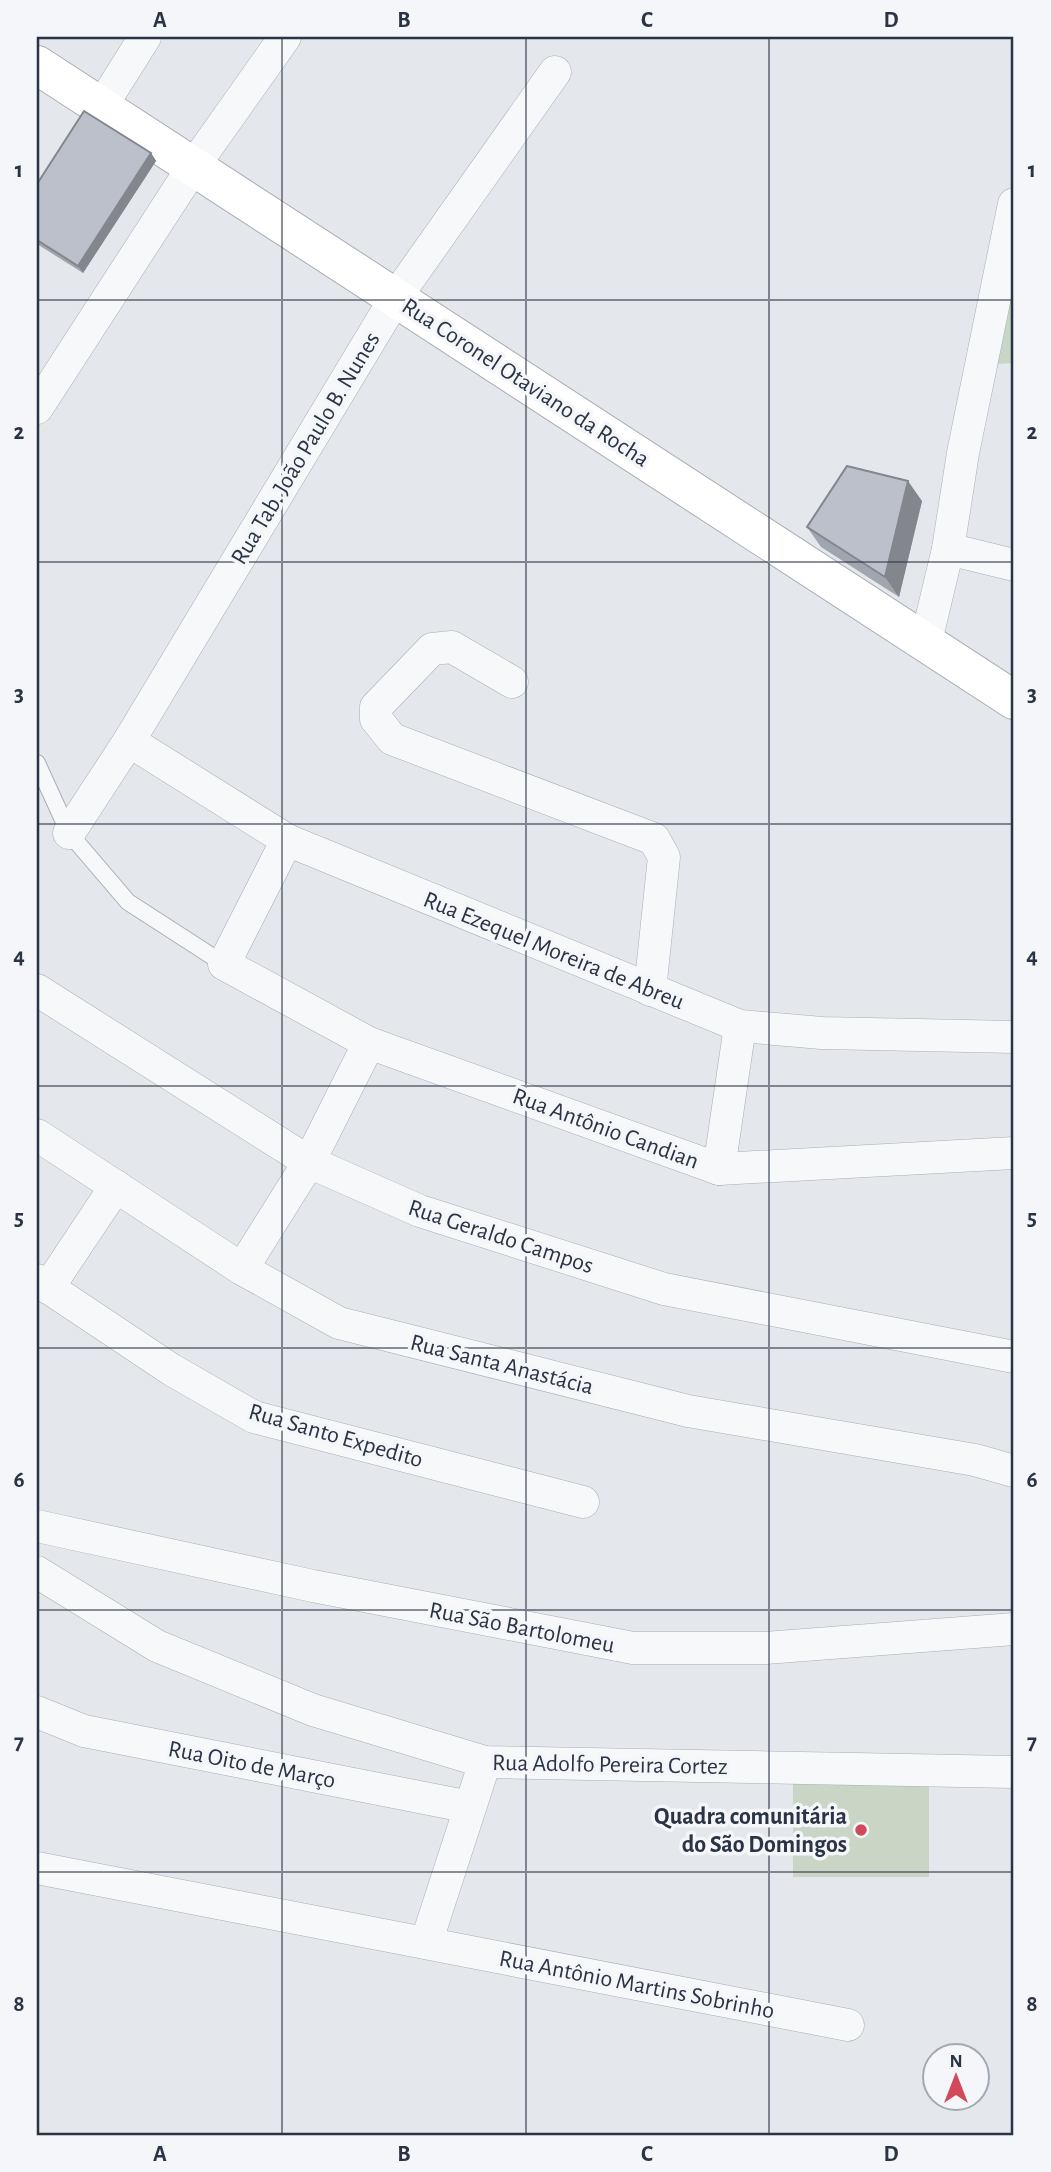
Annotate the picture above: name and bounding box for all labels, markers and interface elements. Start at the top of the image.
text: A [153,9,167,32]
text: B [397,9,411,32]
text: C [641,9,653,32]
text: D [883,9,899,32]
text: 1 [15,159,23,182]
text: 1 [1028,159,1036,182]
street label: Rua Coronel Otaviano da Rocha [398,294,653,472]
street label: Rua Tab. João Paulo B. Nunes [227,328,385,569]
text: 2 [14,421,25,444]
text: 2 [1027,421,1038,444]
text: 3 [14,683,24,706]
text: 3 [1027,683,1037,706]
street label: Rua Ezequel Moreira de Abreu [420,888,687,1014]
text: 4 [13,945,25,968]
text: 4 [1026,945,1038,968]
street label: Rua Antônio Candian [509,1084,702,1174]
street label: Rua Geraldo Campos [405,1196,596,1278]
text: 5 [14,1207,24,1230]
text: 5 [1027,1207,1037,1230]
street label: Rua Santa Anastácia [408,1331,596,1399]
street label: Rua Santo Expedito [246,1400,426,1472]
text: 6 [13,1469,25,1492]
text: 6 [1026,1469,1038,1492]
street label: Rua São Bartolomeu [427,1598,617,1658]
text: 7 [14,1731,24,1754]
text: 7 [1027,1731,1037,1754]
street label: Rua Oito de Março [166,1737,338,1793]
street label: Rua Adolfo Pereira Cortez [492,1751,728,1779]
place label: Quadra comunitária do São Domingos [654,1805,847,1857]
marker: Quadra comunitária do São Domingos [853,1822,869,1838]
street label: Rua Antônio Martins Sobrinho [497,1947,776,2023]
text: 8 [13,1993,25,2016]
text: 8 [1026,1993,1038,2016]
north arrow [922,2042,992,2112]
text: N [949,2052,963,2071]
text: A [153,2143,167,2166]
text: B [397,2143,411,2166]
text: C [641,2143,653,2166]
text: D [883,2143,899,2166]

